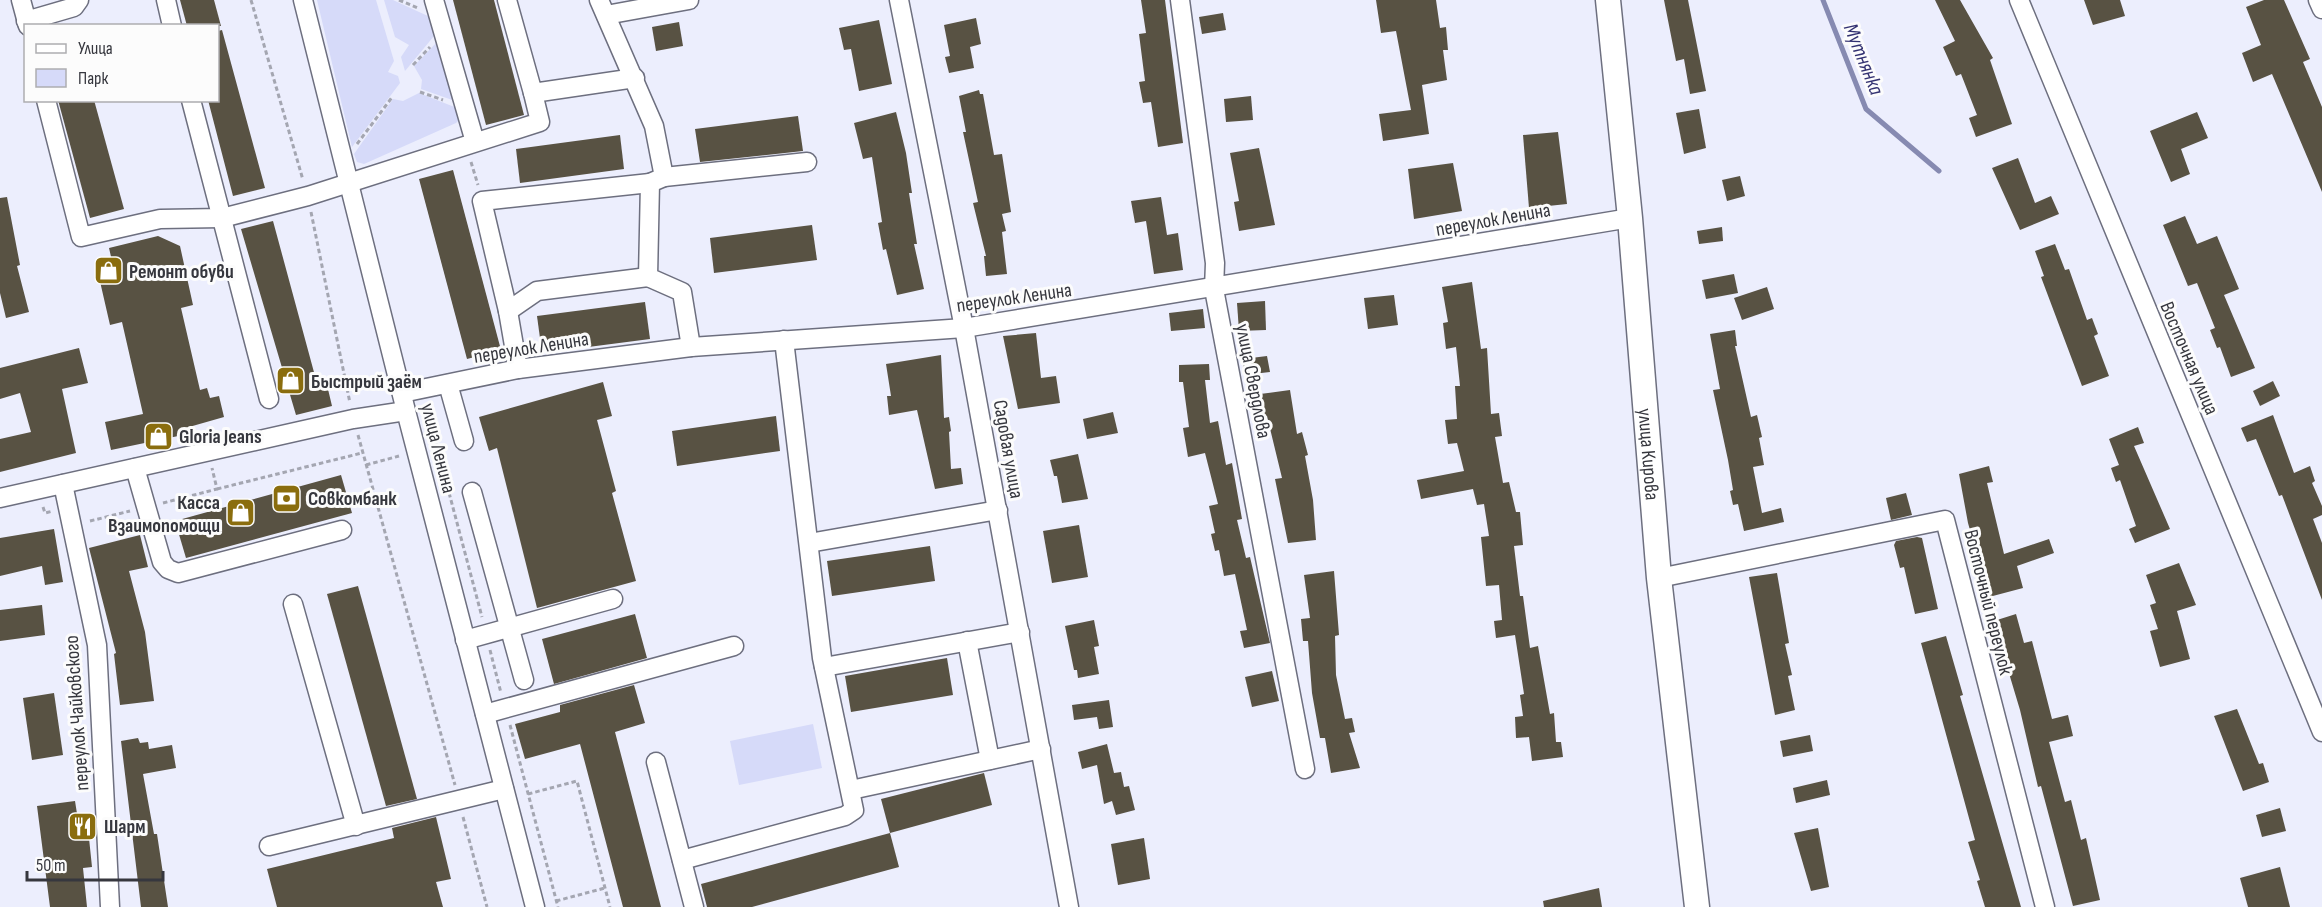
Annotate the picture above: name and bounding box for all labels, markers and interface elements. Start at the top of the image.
water label: Мутнянка [1838,20,1889,99]
legend [24,24,219,102]
text: Улица [78,38,113,59]
text: Парк [78,68,109,89]
street label: переулок Ленина [1434,198,1552,242]
shop icon: Ремонт обуви [92,255,124,287]
place label: Ремонт обуви [129,260,234,284]
street label: переулок Ленина [955,278,1073,318]
street label: Восточная улица [2155,298,2224,418]
street label: улица Свердлова [1230,322,1276,441]
street label: переулок Ленина [472,327,590,369]
shop icon: Быстрый заём [274,365,306,397]
place label: Быстрый заём [311,370,422,394]
street label: Садовая улица [988,398,1028,500]
street label: улица Ленина [415,401,461,496]
street label: улица Кирова [1632,407,1664,501]
shop icon: Gloria Jeans [142,420,174,452]
place label: Gloria Jeans [179,425,262,449]
bank icon: Совкомбанк [271,482,303,514]
place label: Совкомбанк [308,487,397,511]
place label: Касса Взаимопомощи [108,491,220,538]
shop icon: Касса Взаимопомощи [225,497,257,529]
street label: Восточный переулок [1958,527,2018,678]
street label: переулок Чайковского [60,634,94,791]
restaurant icon: Шарм [67,810,99,842]
place label: Шарм [104,815,146,839]
scale bar [27,844,164,882]
text: 50 m [36,855,66,876]

